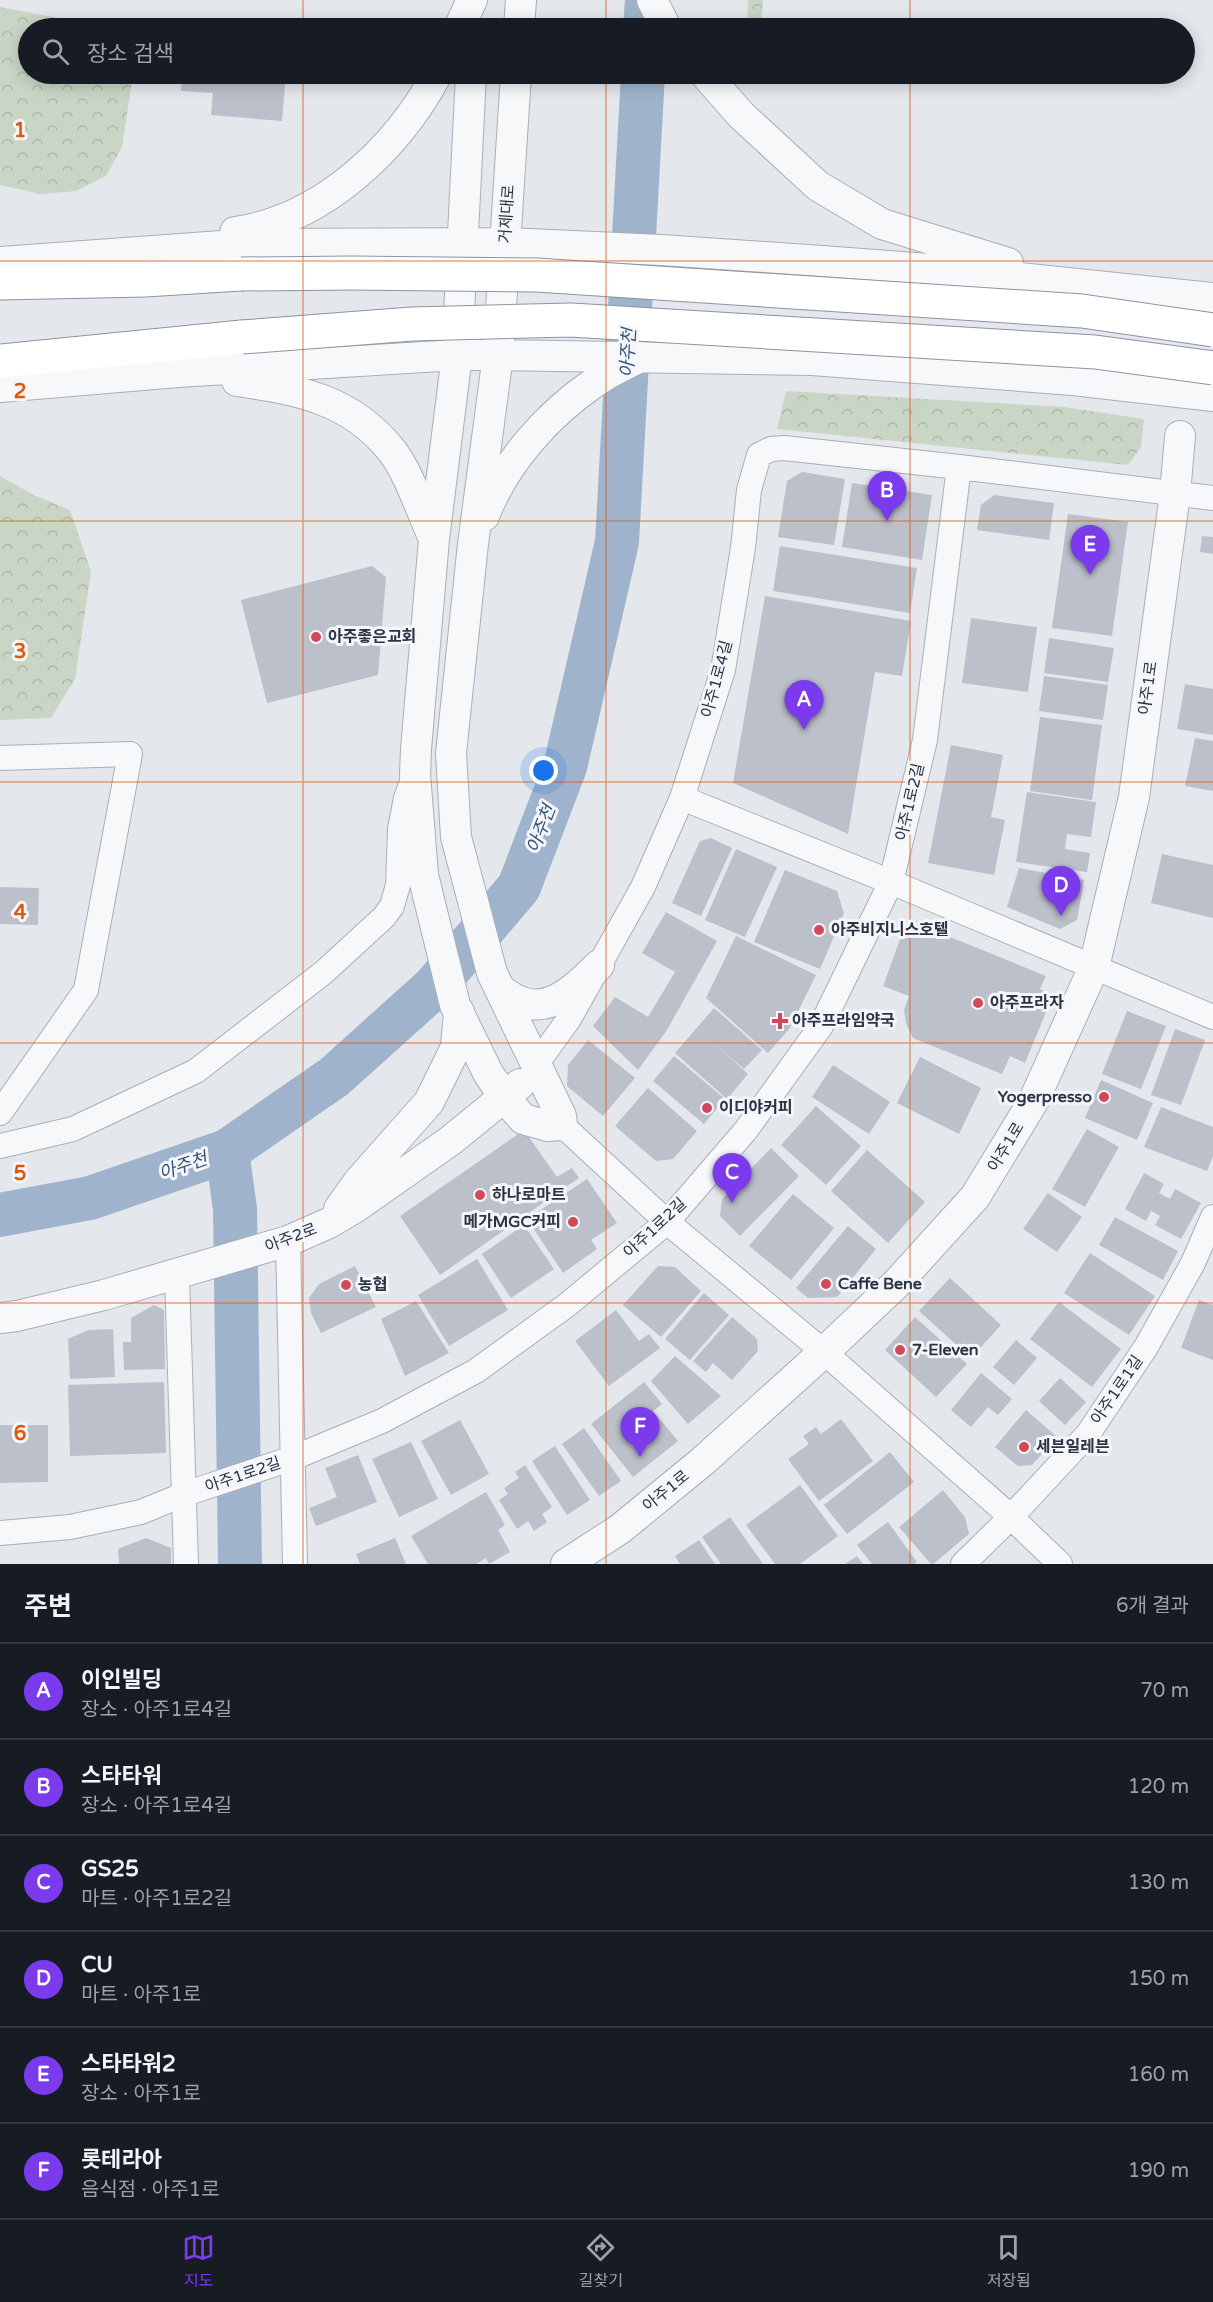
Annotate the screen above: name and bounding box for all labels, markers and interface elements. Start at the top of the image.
search box [18,18,1195,84]
icon: search [39,35,72,68]
text: 장소 검색 [87,41,174,67]
text: 1 [14,119,26,143]
street label: 거제대로 [495,184,519,244]
water label: 아주천 [616,325,640,378]
text: 2 [14,380,26,404]
pin: B [868,472,906,521]
pin: E [1070,526,1110,575]
place label: 아주좋은교회 [328,627,416,647]
marker: 아주좋은교회 [309,630,323,644]
street label: 아주1로4길 [697,638,737,720]
text: 3 [14,640,26,664]
street label: 아주1로 [1134,659,1162,716]
pin: A [784,680,824,730]
your location [529,756,558,785]
street label: 아주1로2길 [891,761,929,843]
water label: 아주천 [522,800,561,856]
pin: D [1042,866,1080,916]
text: 4 [14,901,27,925]
place label: 아주비지니스호텔 [831,920,949,940]
marker: 아주비지니스호텔 [812,923,826,937]
place label: 아주프라자 [990,993,1064,1013]
marker: 아주프라자 [971,996,985,1010]
place label: 아주프라임약국 [792,1011,895,1031]
marker: 아주프라임약국 [773,1014,787,1028]
place label: Yogerpresso [998,1087,1092,1107]
marker: Yogerpresso [1097,1090,1111,1104]
place label: 이디야커피 [719,1098,793,1118]
marker: 이디야커피 [700,1101,714,1115]
street label: 아주1로 [983,1118,1029,1175]
water label: 아주천 [156,1147,212,1184]
pin: C [712,1154,752,1203]
text: 5 [14,1162,26,1186]
place label: 하나로마트 [492,1185,566,1205]
marker: 하나로마트 [473,1188,487,1202]
street label: 아주1로2길 [619,1194,691,1262]
place label: 메가MGC커피 [463,1212,561,1232]
marker: 메가MGC커피 [566,1215,580,1229]
street label: 아주2로 [262,1219,320,1257]
place label: Caffe Bene [838,1274,922,1294]
place label: 농협 [358,1275,387,1295]
marker: Caffe Bene [819,1277,833,1291]
marker: 농협 [339,1278,353,1292]
place label: 7-Eleven [912,1340,979,1360]
marker: 7-Eleven [893,1343,907,1357]
street label: 아주1로1길 [1087,1352,1147,1428]
pin: F [620,1408,660,1457]
text: 6 [14,1422,26,1446]
place label: 세븐일레븐 [1036,1437,1110,1457]
marker: 세븐일레븐 [1017,1440,1031,1454]
street label: 아주1로2길 [202,1453,284,1497]
street label: 아주1로 [639,1466,694,1516]
text: 주변 [24,1591,72,1622]
text: 6개 결과 [1116,1594,1189,1618]
text: 이인빌딩 [81,1667,162,1693]
text: A [36,1679,51,1703]
text: 70 m [1140,1679,1189,1703]
text: 장소 · 아주1로4길 [81,1698,232,1722]
text: 스타타워 [81,1763,162,1789]
text: B [37,1775,50,1799]
text: 120 m [1128,1775,1189,1799]
text: 장소 · 아주1로4길 [81,1794,232,1818]
text: GS25 [81,1856,139,1882]
text: C [37,1871,50,1895]
text: 130 m [1128,1871,1189,1895]
text: 마트 · 아주1로2길 [81,1887,232,1911]
text: CU [81,1952,113,1978]
text: D [36,1967,51,1991]
text: 150 m [1128,1967,1189,1991]
text: 마트 · 아주1로 [81,1983,201,2007]
text: 스타타워2 [81,2051,176,2077]
text: E [37,2063,50,2087]
text: 160 m [1128,2063,1189,2087]
text: 장소 · 아주1로 [81,2082,201,2106]
text: 롯테라아 [81,2147,162,2173]
text: F [37,2159,50,2183]
text: 190 m [1128,2159,1189,2183]
text: 음식점 · 아주1로 [81,2178,220,2202]
tab: 지도 [182,2231,215,2291]
tab: 길찾기 [579,2231,623,2291]
tab: 저장됨 [987,2231,1031,2291]

